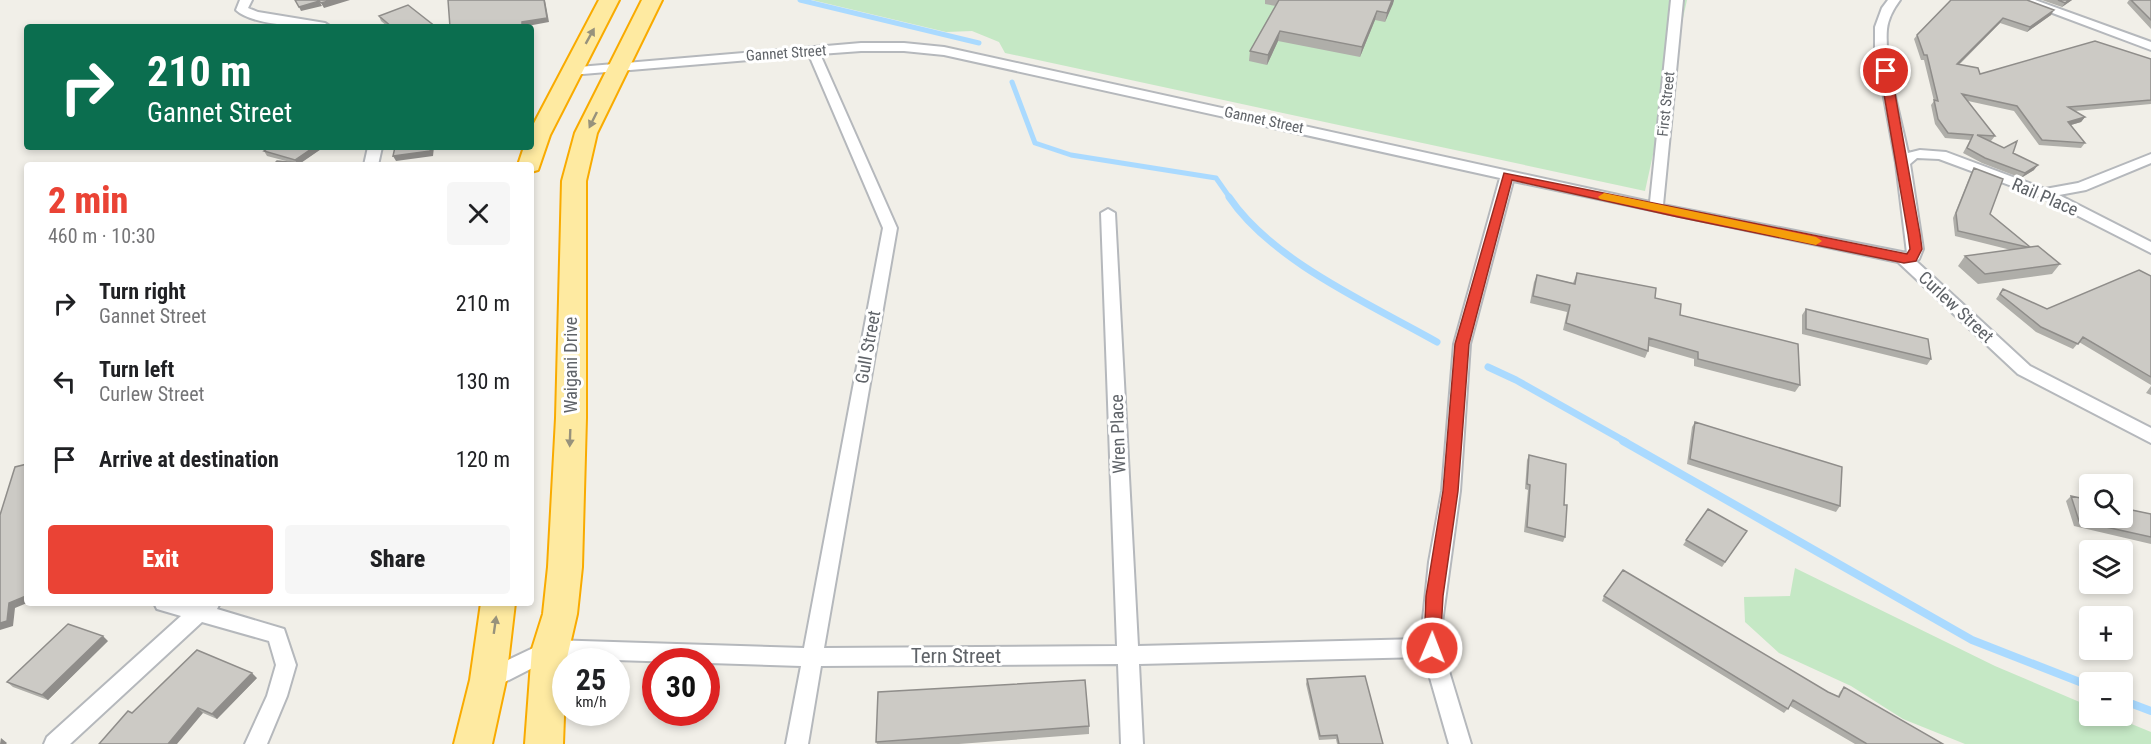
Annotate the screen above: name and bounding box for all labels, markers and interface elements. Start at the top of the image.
one-way arrow [585,27,595,44]
street label: Gannet Street [745,41,827,65]
pin [1860,45,1911,96]
text: 210 m [147,47,252,96]
icon: right [48,48,126,126]
icon: arrive [1869,54,1902,87]
street label: First Street [1654,71,1678,137]
text: Gannet Street [147,97,292,129]
street label: Gannet Street [1223,103,1305,137]
one-way arrow [588,112,597,129]
street label: Rail Place [2009,173,2082,220]
text: 2 min [48,180,128,222]
button: close [447,182,510,245]
text: 460 m · 10:30 [48,224,155,248]
street label: Curlew Street [1914,267,1998,347]
text: Turn right [99,279,186,304]
icon: right [48,287,81,320]
text: 210 m [456,291,510,316]
text: Gannet Street [99,304,207,328]
street label: Gull Street [851,309,884,385]
street label: Waigani Drive [560,317,581,413]
text: Turn left [99,357,174,382]
icon: left [48,365,81,398]
text: 130 m [456,369,510,394]
text: Curlew Street [99,382,205,406]
street label: Wren Place [1106,394,1129,474]
one-way arrow [566,429,575,448]
icon: arrive [48,443,81,476]
text: Arrive at destination [99,447,279,472]
text: 120 m [456,447,510,472]
map controls [2079,474,2133,726]
button: search [2079,474,2133,528]
button: Exit [48,525,273,594]
button: Share [285,525,510,594]
button: layers [2079,540,2133,594]
button: + [2079,606,2133,660]
one-way arrow [491,615,500,634]
position arrow [1400,616,1464,680]
street label: Tern Street [911,644,1001,668]
speed limit sign: 30 [642,648,720,726]
text: 25 [576,662,606,697]
button: − [2079,672,2133,726]
text: km/h [576,693,606,711]

